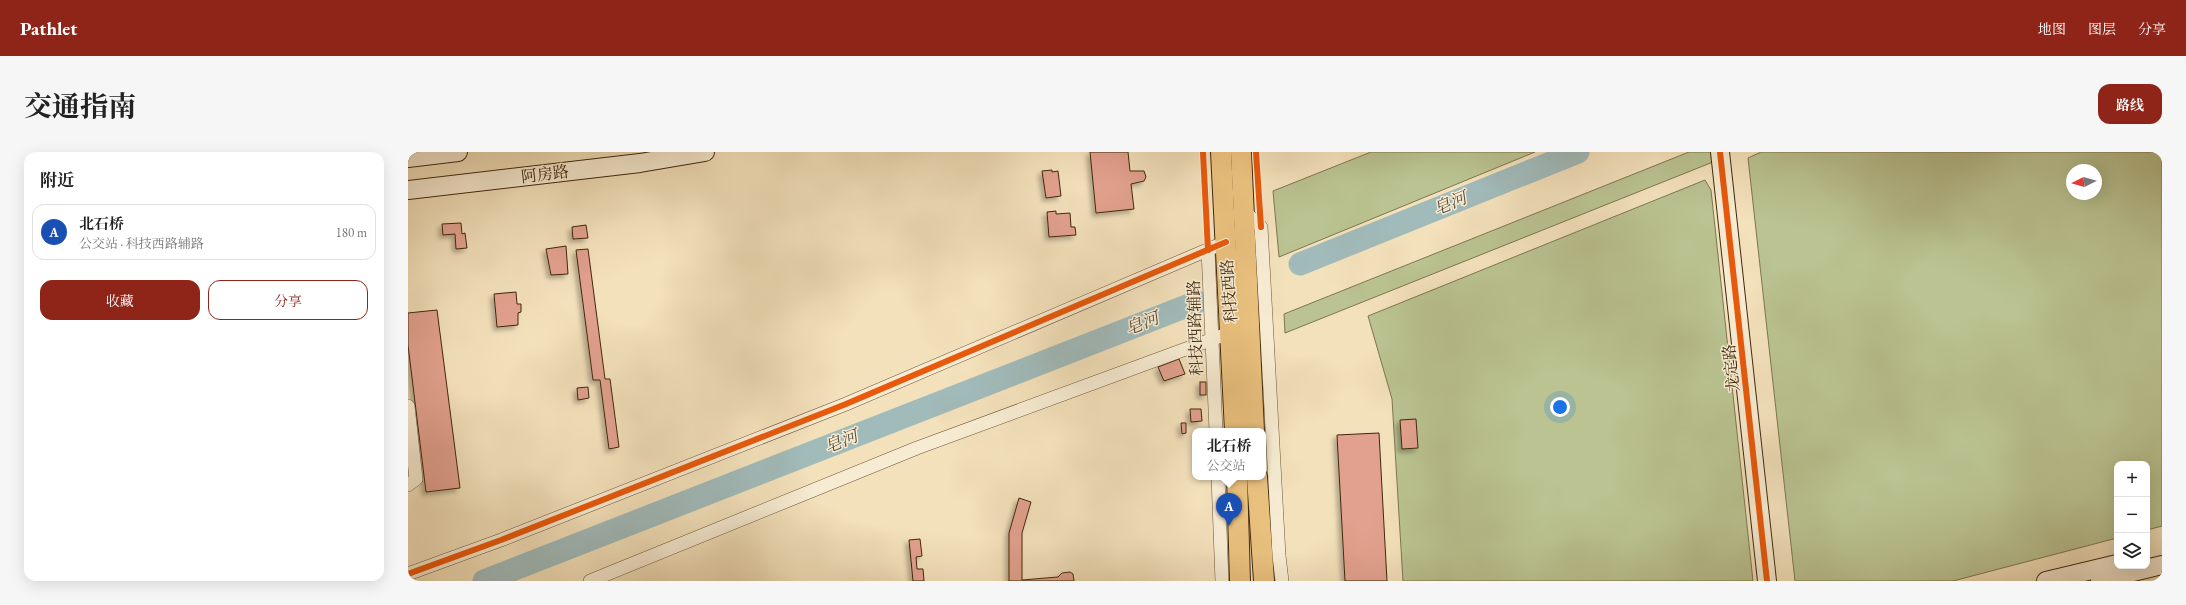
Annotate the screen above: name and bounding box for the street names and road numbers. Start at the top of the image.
street label: 阿房路 [520,161,570,187]
street label: 科技西路 [1216,258,1242,324]
street label: 科技西路辅路 [1183,280,1207,376]
street label: 龙定路 [1718,343,1744,393]

